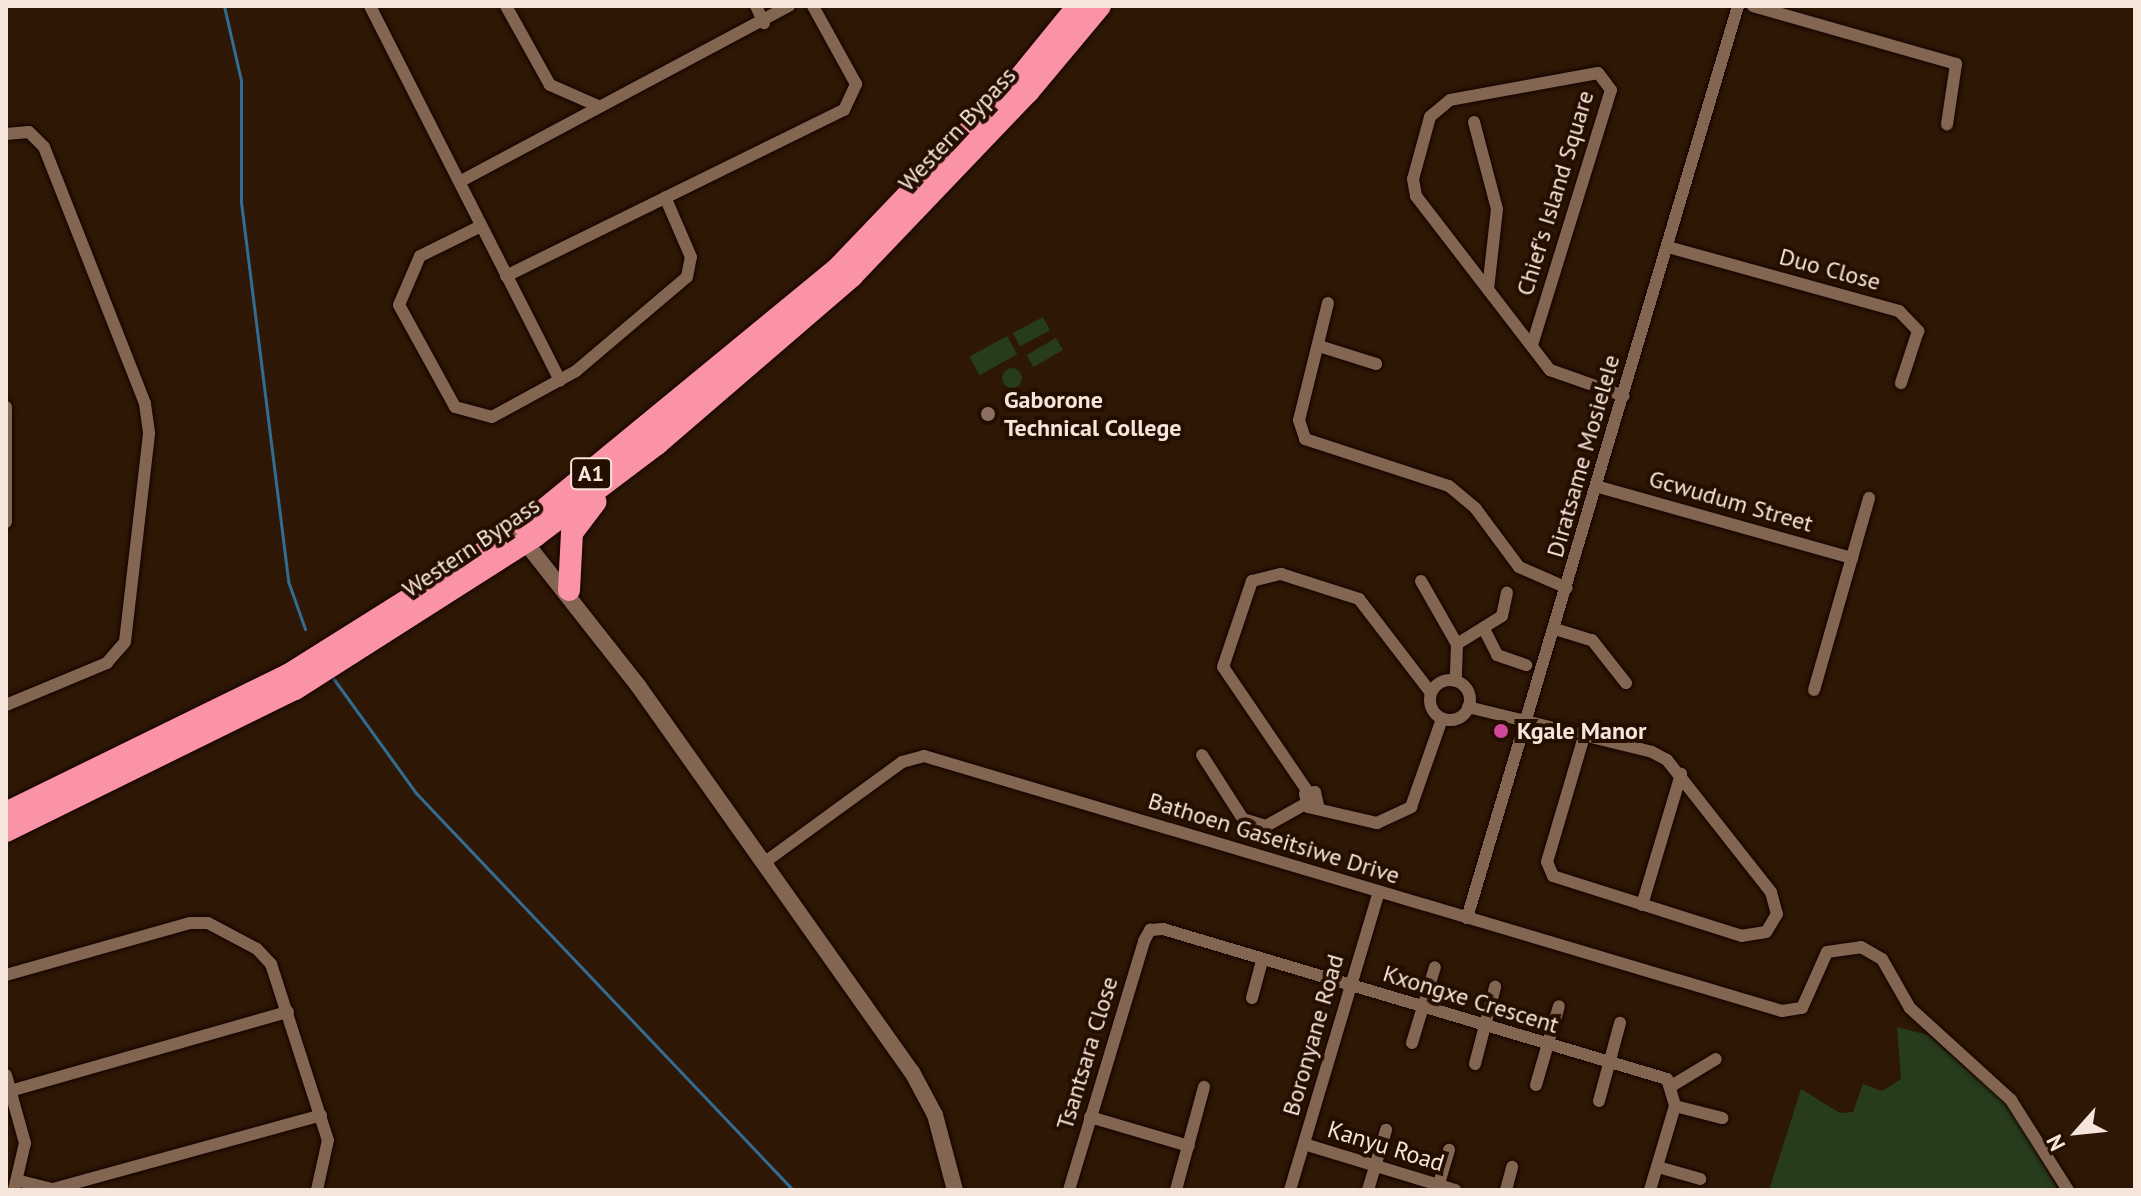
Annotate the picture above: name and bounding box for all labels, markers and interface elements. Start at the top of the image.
street label: Western Bypass [892,61,1022,197]
street label: Chief's Island Square [1510,87,1600,299]
street label: Duo Close [1776,242,1884,296]
street label: Diratsame Mosielele [1540,351,1626,561]
place label: Gaborone Technical College [1004,386,1182,442]
marker: Gaborone Technical College [979,405,997,423]
road number: A1 [569,456,613,492]
street label: Gcwudum Street [1646,464,1816,538]
street label: Western Bypass [397,491,545,603]
place label: Kgale Manor [1517,717,1646,745]
marker: Kgale Manor [1492,722,1510,740]
street label: Bathoen Gaseitsiwe Drive [1145,786,1403,890]
street label: Boronyane Road [1276,951,1350,1119]
street label: Kxongxe Crescent [1380,959,1562,1039]
street label: Tsantsara Close [1050,973,1124,1133]
north arrow [2037,1092,2117,1172]
street label: Kanyu Road [1324,1115,1448,1177]
text: N [2040,1130,2071,1156]

